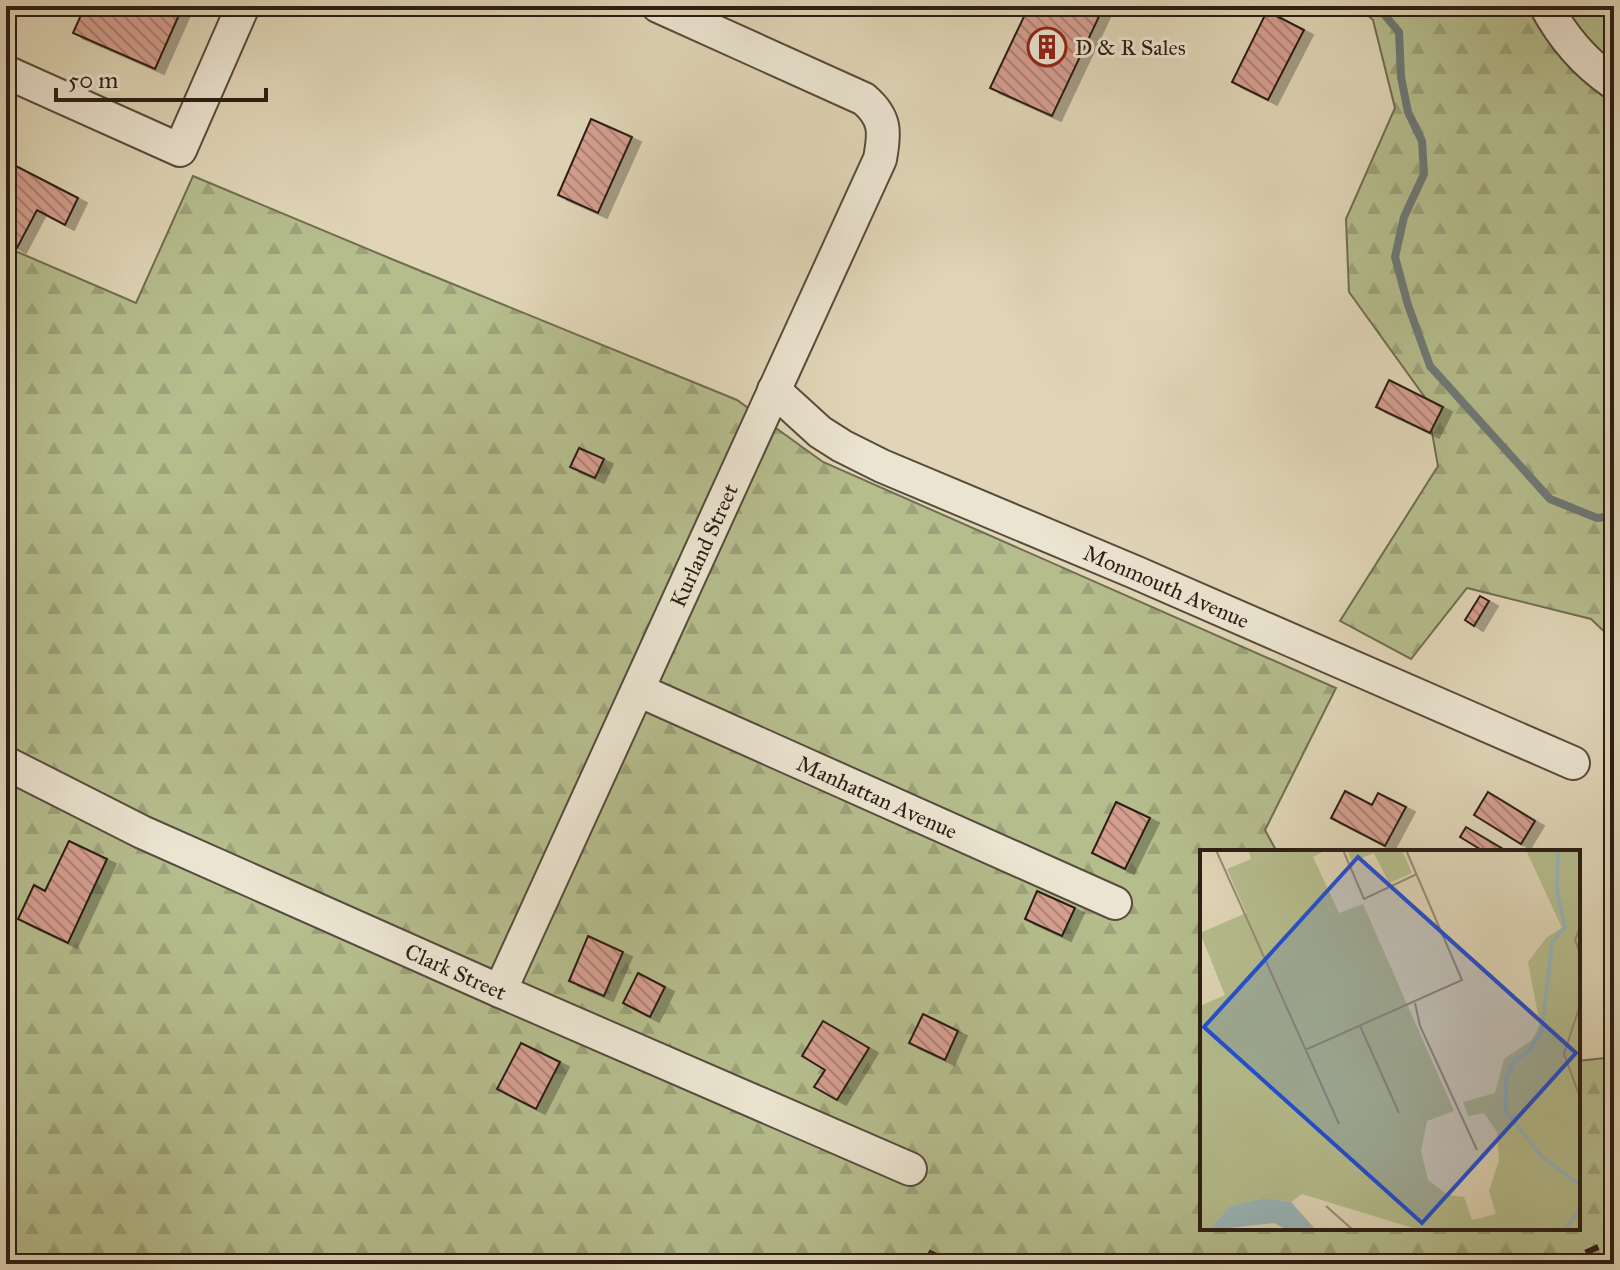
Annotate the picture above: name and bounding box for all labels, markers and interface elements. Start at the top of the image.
building icon: D & R Sales [1026,26,1068,68]
place label: D & R Sales [1075,34,1186,61]
scale bar [56,52,266,102]
text: 50 m [68,65,118,95]
street label: Kurland Street [664,479,744,611]
street label: Monmouth Avenue [1080,539,1254,634]
street label: Manhattan Avenue [793,749,962,844]
inset map [1200,850,1580,1230]
street label: Clark Street [401,937,511,1006]

